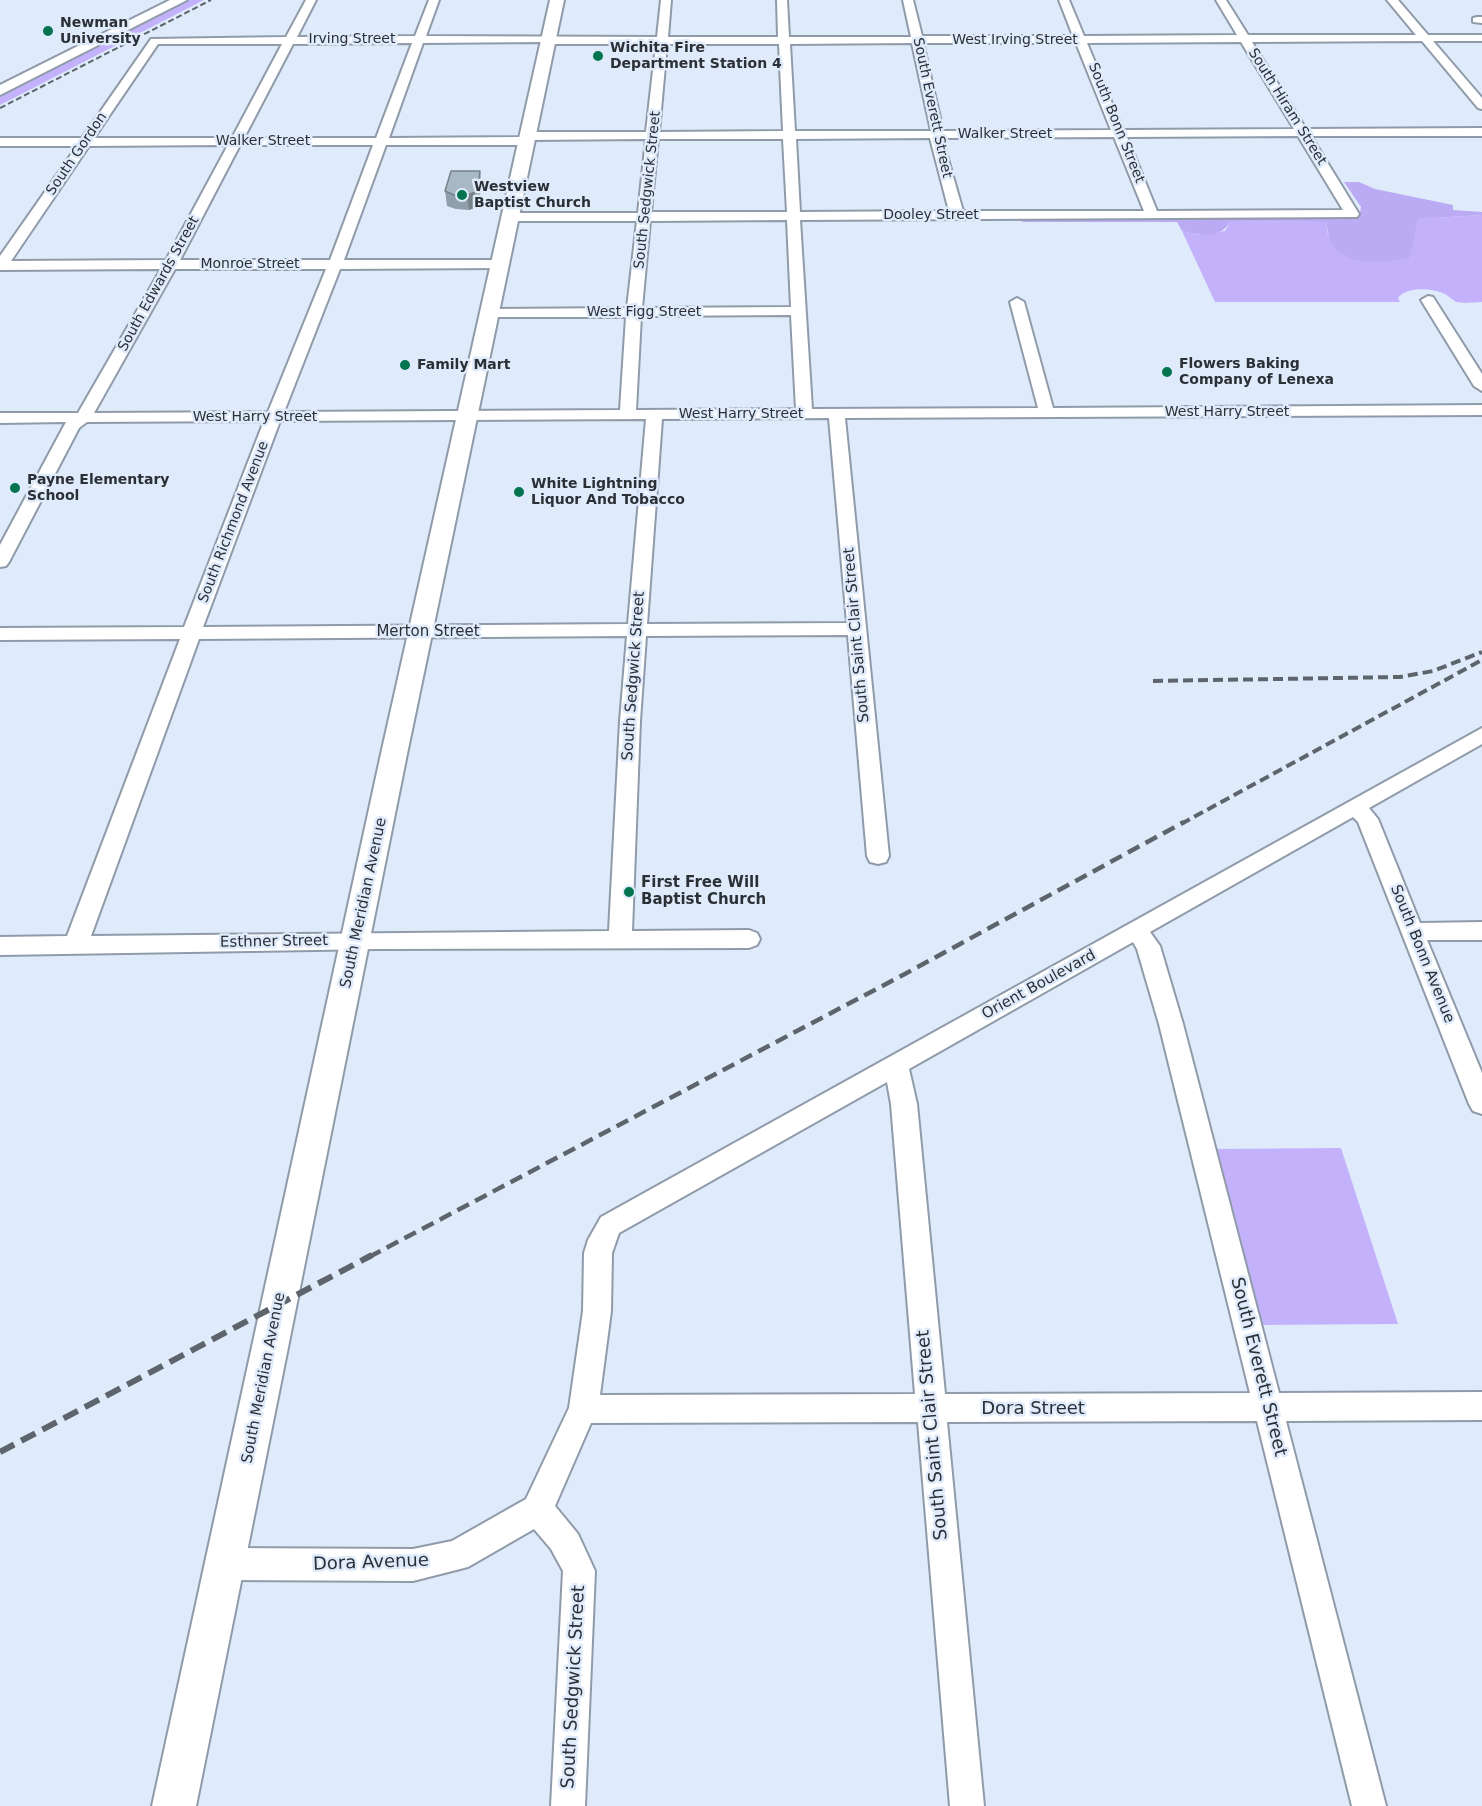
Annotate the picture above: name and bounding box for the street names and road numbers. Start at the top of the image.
street label: Irving Street [309,31,395,47]
street label: West Irving Street [952,32,1078,48]
street label: South Everett Street [909,36,955,180]
street label: South Hiram Street [1244,46,1330,168]
street label: South Bonn Street [1084,60,1148,186]
street label: South Gordon [43,109,111,199]
street label: South Sedgwick Street [631,110,665,270]
street label: Walker Street [958,126,1052,142]
street label: Walker Street [216,133,310,149]
street label: Dooley Street [883,207,979,223]
street label: South Edwards Street [115,214,203,354]
street label: Monroe Street [200,256,300,272]
street label: West Figg Street [587,304,701,320]
street label: West Harry Street [1165,404,1289,420]
street label: West Harry Street [679,406,803,422]
street label: West Harry Street [193,409,317,425]
street label: South Richmond Avenue [195,439,273,605]
street label: South Saint Clair Street [840,547,874,723]
street label: South Sedgwick Street [619,591,649,761]
street label: Merton Street [376,623,480,641]
street label: South Meridian Avenue [337,816,391,990]
street label: South Bonn Avenue [1386,882,1458,1026]
street label: Esthner Street [220,932,328,952]
street label: Orient Boulevard [979,946,1099,1024]
street label: South Everett Street [1225,1275,1291,1459]
street label: South Meridian Avenue [239,1291,289,1465]
street label: South Saint Clair Street [913,1329,953,1541]
street label: Dora Street [981,1398,1085,1420]
street label: Dora Avenue [313,1550,429,1576]
street label: South Sedgwick Street [558,1585,590,1789]

